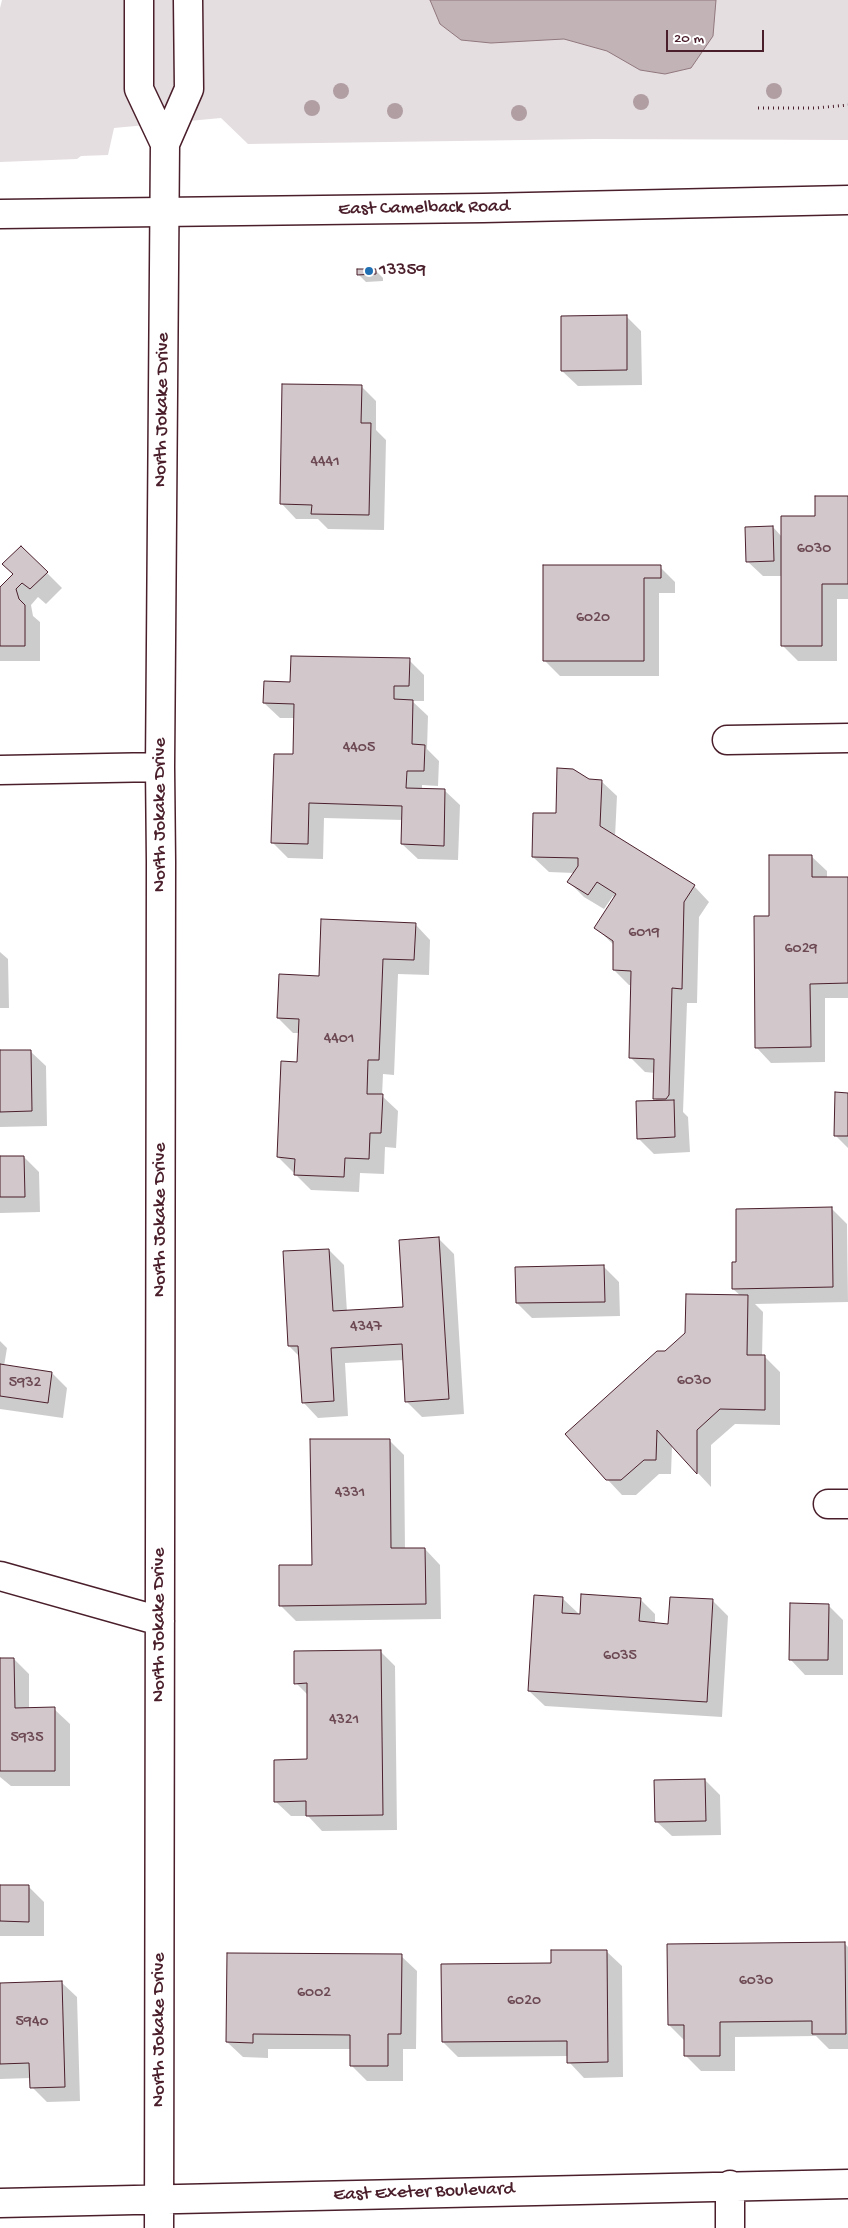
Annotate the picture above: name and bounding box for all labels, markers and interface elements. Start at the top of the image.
scale bar [668,20,766,52]
text: 20 m [674,30,704,48]
street label: East Camelback Road [338,196,510,222]
place label: 13359 [379,260,426,282]
marker: 13359 [363,265,375,277]
street label: North Jokake Drive [150,333,176,487]
house number: 4441 [310,453,340,473]
house number: 6030 [797,540,831,560]
house number: 6020 [576,609,610,629]
street label: North Jokake Drive [150,738,172,892]
house number: 4405 [343,739,375,759]
house number: 6019 [628,924,660,944]
house number: 6029 [784,940,818,960]
house number: 4401 [324,1030,354,1050]
street label: North Jokake Drive [150,1143,172,1297]
house number: 4347 [350,1318,382,1338]
house number: 6030 [677,1372,711,1392]
house number: 5932 [9,1374,41,1394]
house number: 4331 [335,1484,365,1504]
street label: North Jokake Drive [149,1548,171,1702]
house number: 6035 [603,1647,637,1667]
house number: 4321 [329,1711,359,1731]
house number: 5935 [10,1729,44,1749]
street label: North Jokake Drive [149,1953,171,2107]
house number: 6030 [739,1972,773,1992]
house number: 6002 [297,1984,331,2004]
house number: 6020 [507,1992,541,2012]
house number: 5940 [15,2013,49,2033]
street label: East Exeter Boulevard [333,2178,515,2208]

